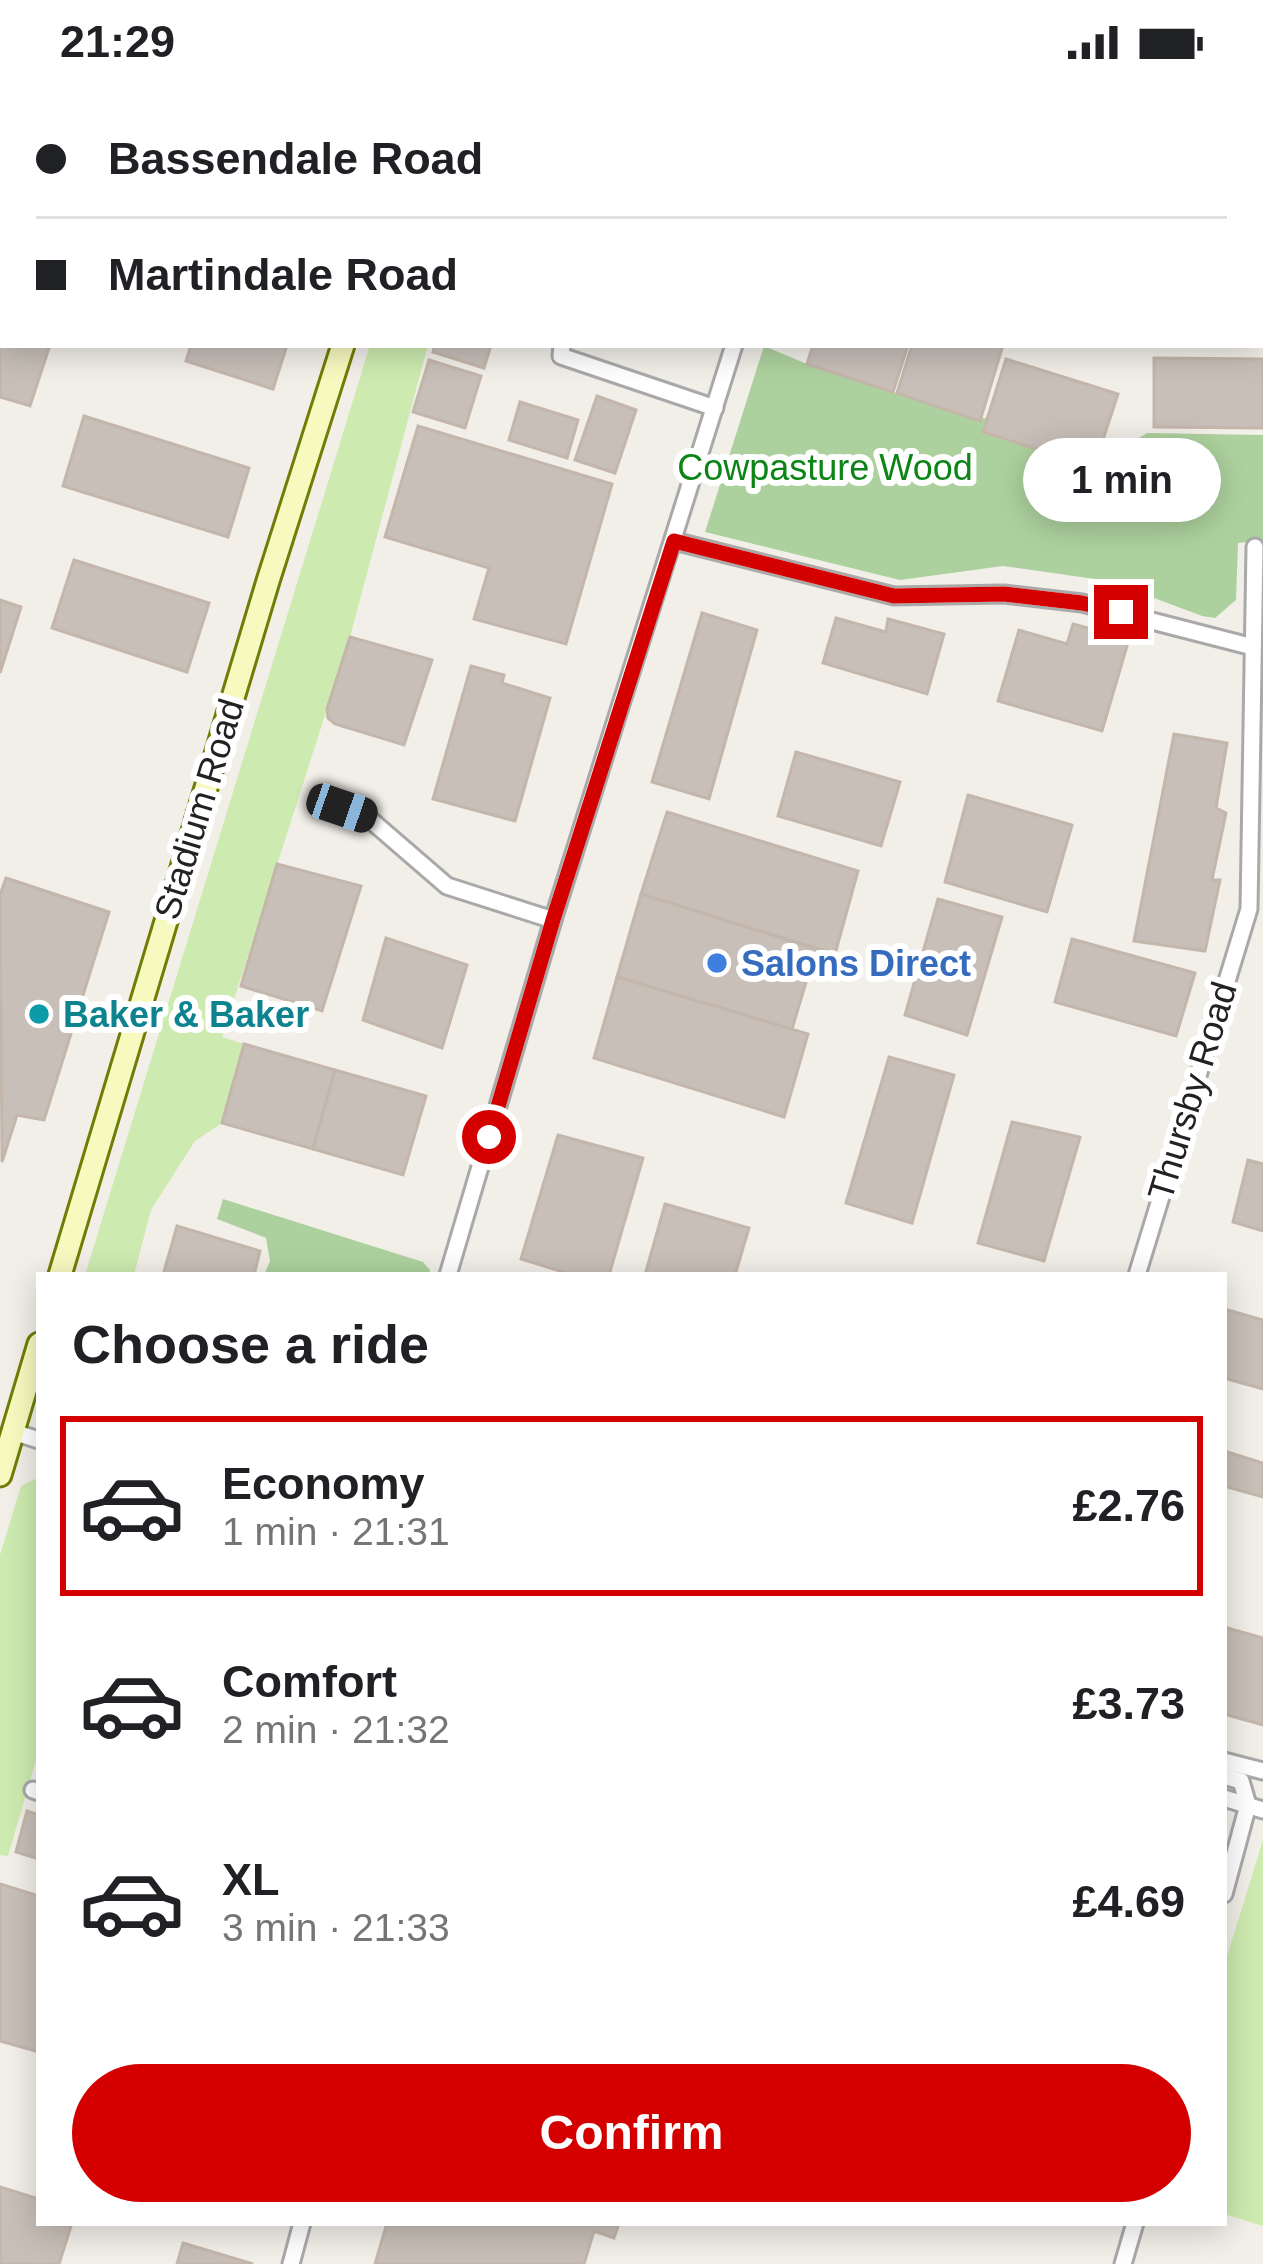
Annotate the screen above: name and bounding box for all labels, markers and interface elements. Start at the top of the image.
text: 21:29 [60,16,175,67]
text: Bassendale Road [108,133,483,184]
text: Martindale Road [108,249,458,300]
callout: 1 min [1022,438,1220,522]
park label: Cowpasture Wood [677,447,973,488]
text: 1 min [1071,458,1173,501]
route end [1094,585,1148,639]
street label: Stadium Road [146,694,252,924]
car [302,779,382,837]
place label: Salons Direct [741,943,971,984]
marker: Salons Direct [704,950,730,976]
street label: Thursby Road [1139,977,1245,1205]
place label: Baker & Baker [63,994,309,1035]
marker: Baker & Baker [26,1001,52,1027]
route start [462,1110,516,1164]
text: Choose a ride [72,1314,429,1374]
icon: car [78,1452,186,1560]
text: Economy [222,1458,425,1509]
text: £2.76 [1072,1480,1185,1531]
text: 1 min · 21:31 [222,1510,450,1553]
icon: car [78,1650,186,1758]
text: Comfort [222,1656,397,1707]
text: £3.73 [1072,1678,1185,1729]
text: 2 min · 21:32 [222,1708,450,1751]
icon: car [78,1848,186,1956]
text: XL [222,1854,280,1905]
text: £4.69 [1072,1876,1185,1927]
text: 3 min · 21:33 [222,1906,450,1949]
button: Confirm [72,2064,1191,2202]

